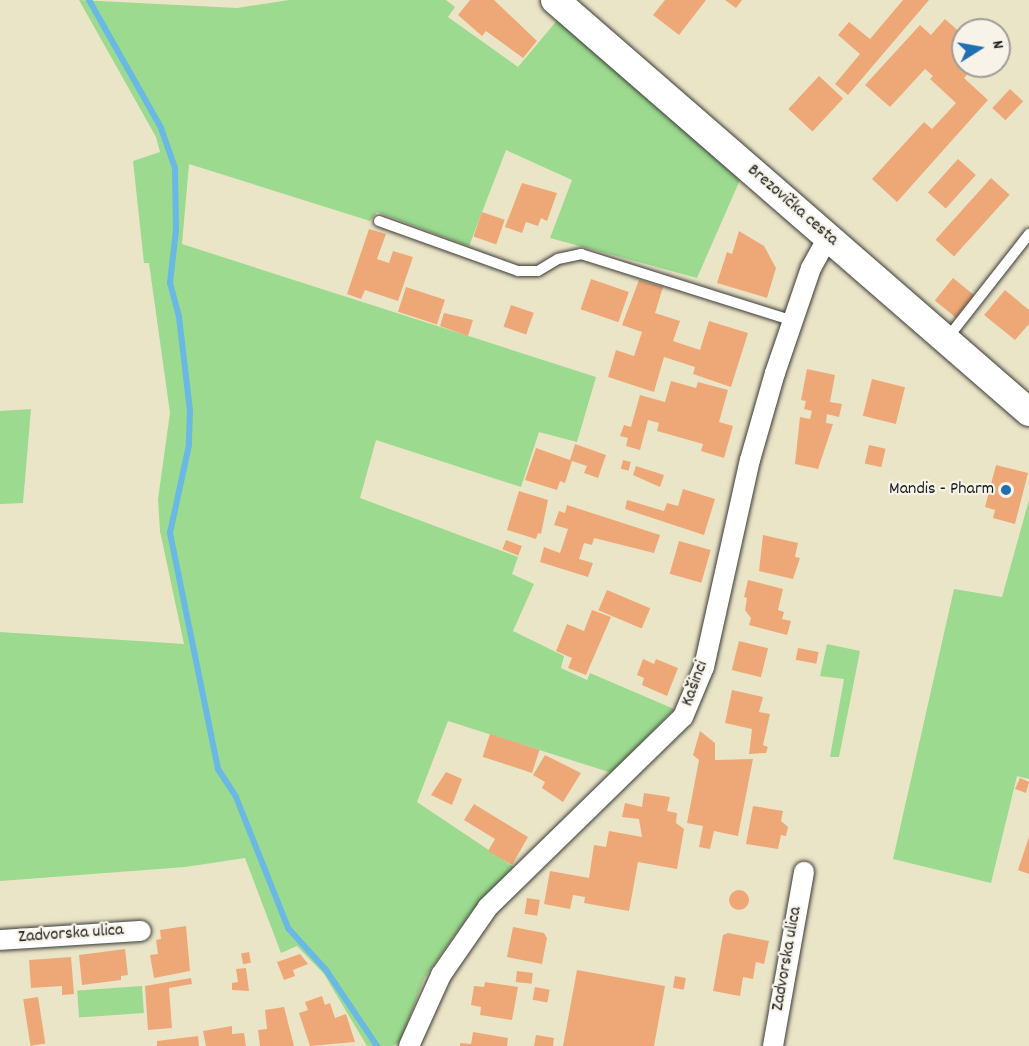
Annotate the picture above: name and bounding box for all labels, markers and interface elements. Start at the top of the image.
north arrow [951,18,1011,78]
text: N [985,39,1009,51]
street label: Brezovička cesta [742,161,842,251]
place label: Mandis - Pharm [889,479,994,501]
marker: Mandis - Pharm [999,483,1013,497]
street label: Kašinci [678,658,714,710]
street label: Zadvorska ulica [768,905,808,1013]
street label: Zadvorska ulica [18,921,124,949]

